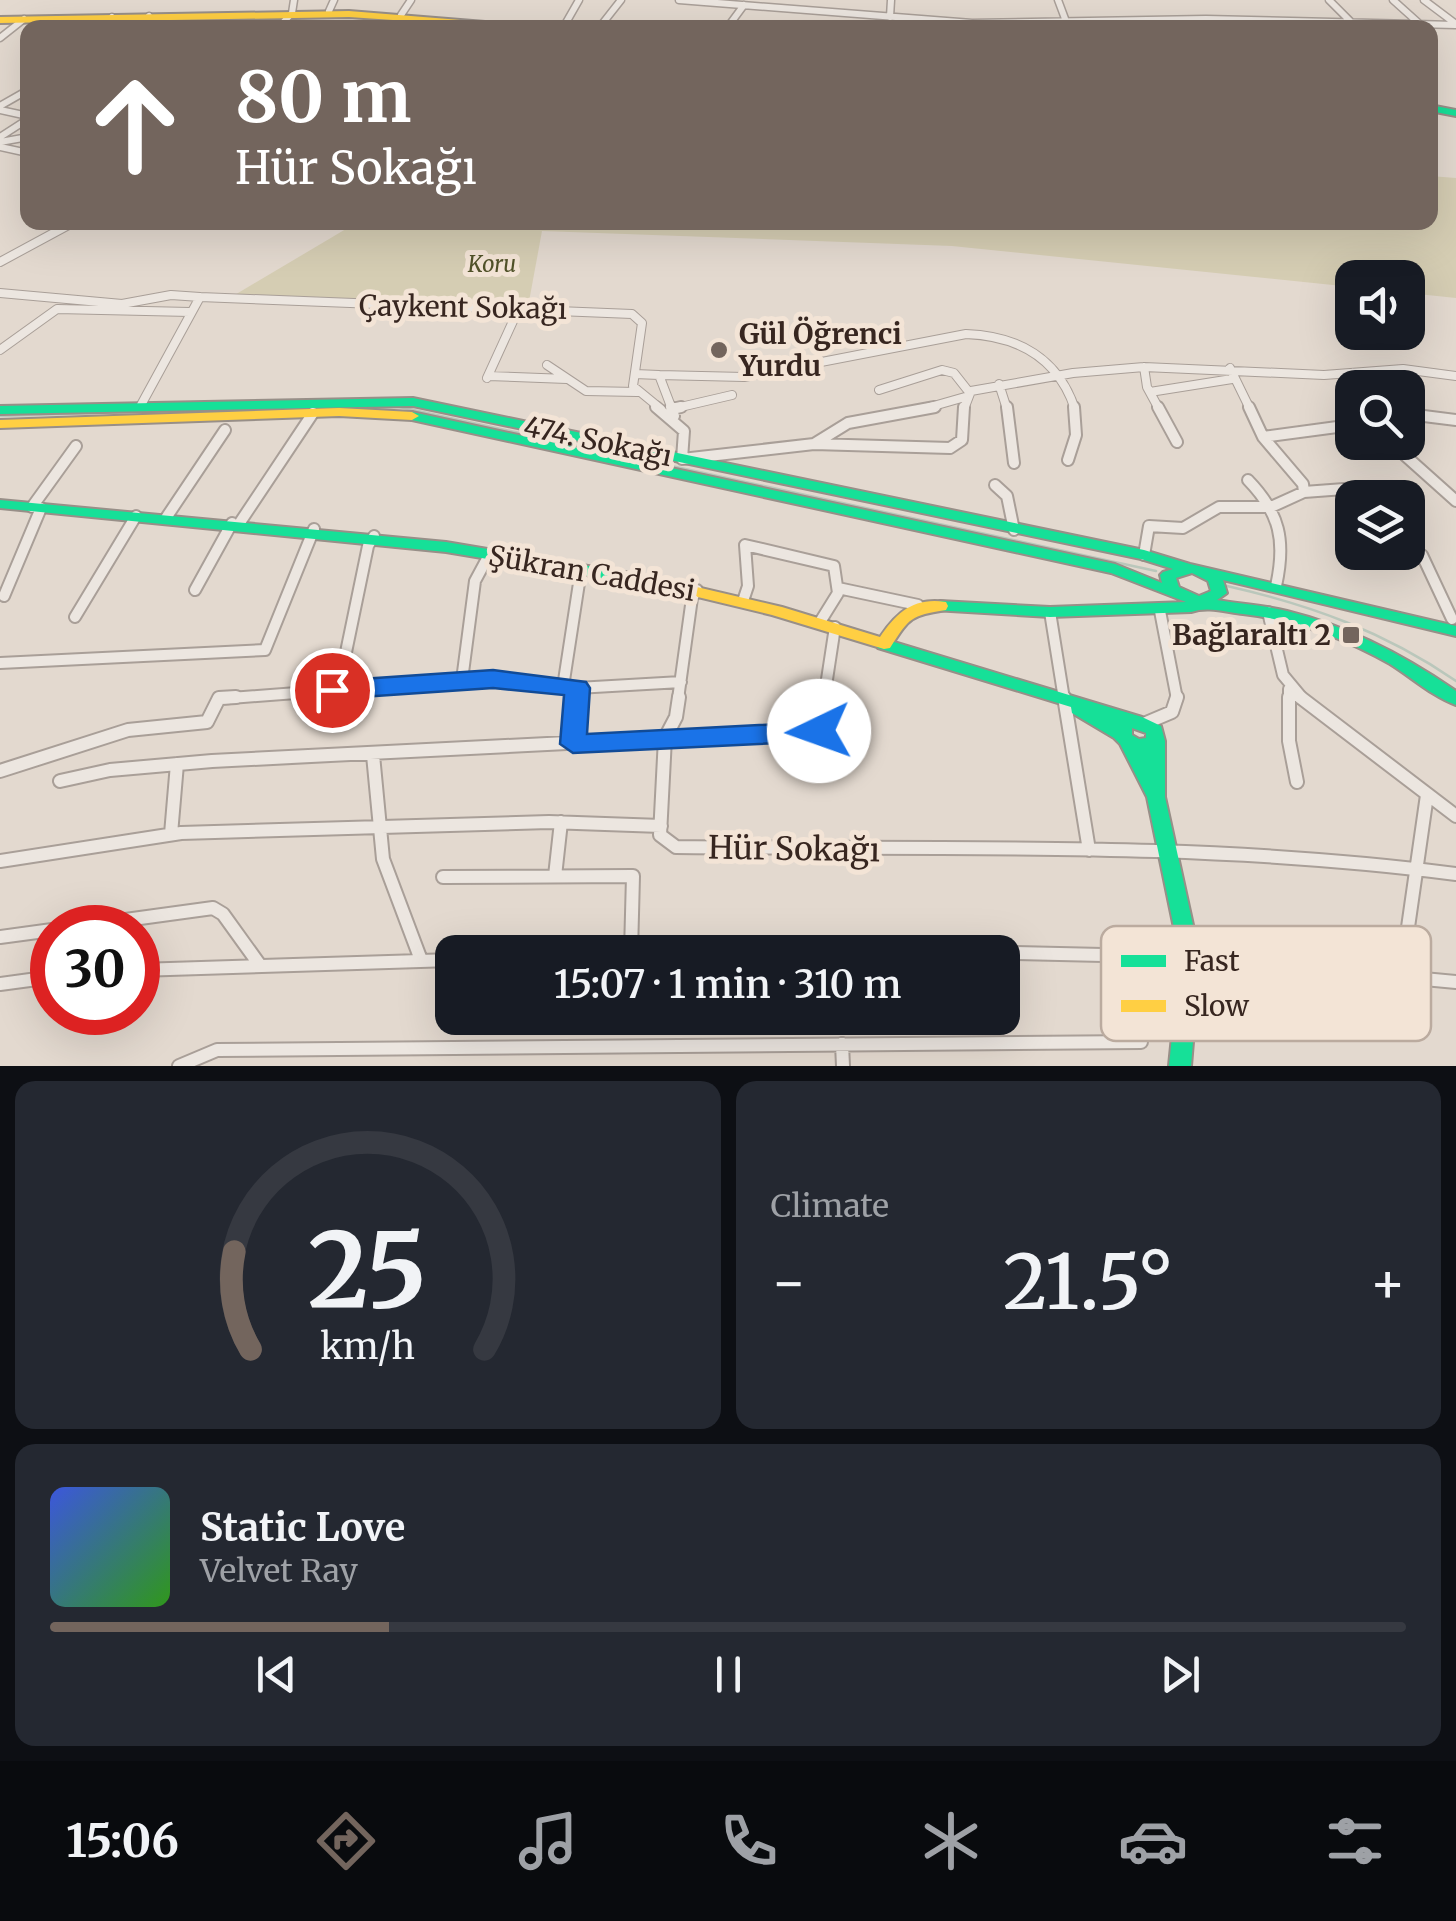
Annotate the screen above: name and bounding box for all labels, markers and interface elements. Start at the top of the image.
text: 80 m [235,53,411,141]
icon: ahead [70,60,200,190]
text: Hür Sokağı [235,140,477,196]
park label: Koru [467,250,516,278]
map controls [1335,260,1425,570]
button: sound [1335,260,1425,350]
street label: Çaykent Sokağı [359,287,567,327]
place label: Gül Öğrenci Yurdu [738,316,902,384]
marker: Gül Öğrenci Yurdu [708,339,730,361]
button: search [1335,370,1425,460]
street label: 474. Sokağı [521,408,675,474]
button: layers [1335,480,1425,570]
street label: Şükran Caddesi [486,537,698,609]
place label: Bağlaraltı 2 [1172,617,1331,653]
marker: Bağlaraltı 2 [1340,624,1362,646]
pin [290,648,375,733]
icon: arrive [305,663,360,718]
position arrow [767,679,871,783]
street label: Hür Sokağı [708,828,880,870]
speed limit sign: 30 [30,905,160,1035]
legend [1101,926,1431,1041]
text: Fast [1184,943,1240,979]
text: 15:07 · 1 min · 310 m [554,961,901,1008]
text: Slow [1184,988,1249,1024]
text: Climate [771,1186,889,1226]
text: 25 [308,1205,427,1335]
text: 21.5° [1003,1235,1173,1329]
text: − [771,1248,807,1317]
text: + [1369,1248,1406,1317]
text: km/h [320,1324,415,1369]
text: Static Love [200,1504,405,1551]
text: Velvet Ray [200,1551,358,1591]
icon: previous [249,1647,304,1702]
icon: pause [701,1647,756,1702]
icon: next [1153,1647,1208,1702]
icon: directions [311,1806,381,1876]
icon: music [513,1806,583,1876]
icon: phone [714,1806,784,1876]
icon: climate [916,1806,986,1876]
icon: car [1118,1806,1188,1876]
icon: filters [1320,1806,1390,1876]
text: 15:06 [66,1813,179,1869]

